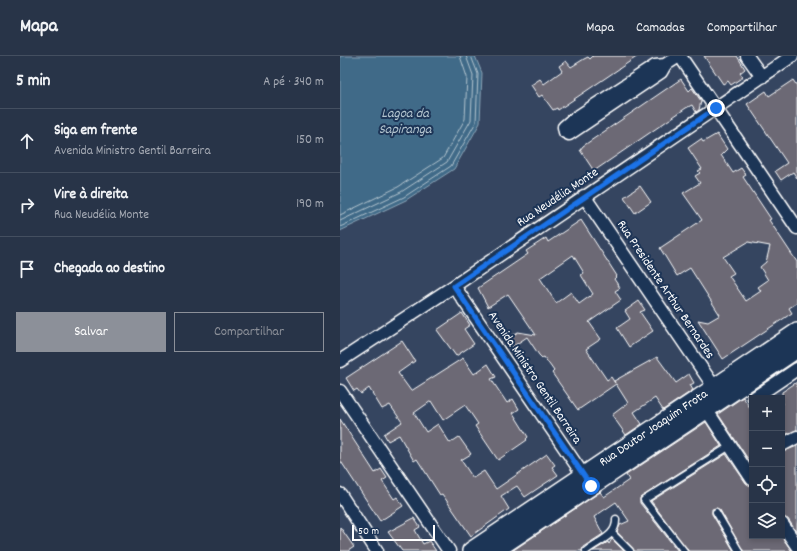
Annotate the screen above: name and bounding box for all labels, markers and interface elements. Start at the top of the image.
text: Mapa [20,14,58,41]
text: Mapa [586,18,614,38]
text: Camadas [636,18,685,38]
text: Compartilhar [707,18,777,38]
text: 5 min [16,70,50,94]
text: A pé · 340 m [263,73,324,92]
route end [707,99,725,117]
water label: Lagoa da Sapiranga [379,104,433,140]
text: Siga em frente [54,120,137,142]
icon: ahead [16,130,38,152]
text: 150 m [296,131,324,150]
text: Avenida Ministro Gentil Barreira [54,142,211,161]
street label: Rua Neudélia Monte [513,163,603,232]
text: Vire à direita [54,184,128,206]
icon: right [16,194,38,216]
text: 190 m [296,195,324,214]
text: Rua Neudélia Monte [54,206,149,225]
street label: Rua Presidente Arthur Bernardes [611,217,719,363]
icon: arrive [16,258,38,280]
text: Chegada ao destino [54,258,165,280]
street label: Avenida Ministro Gentil Barreira [482,308,586,449]
button: Salvar [16,312,166,352]
button: Compartilhar [174,312,324,352]
street label: Rua Doutor Joaquim Frota [595,384,712,472]
map controls [749,395,785,539]
button: + [749,395,785,431]
button: − [749,431,785,467]
button: locate [749,467,785,503]
route start [582,477,600,495]
button: layers [749,503,785,539]
scale bar [352,523,435,542]
text: 50 m [358,524,379,540]

